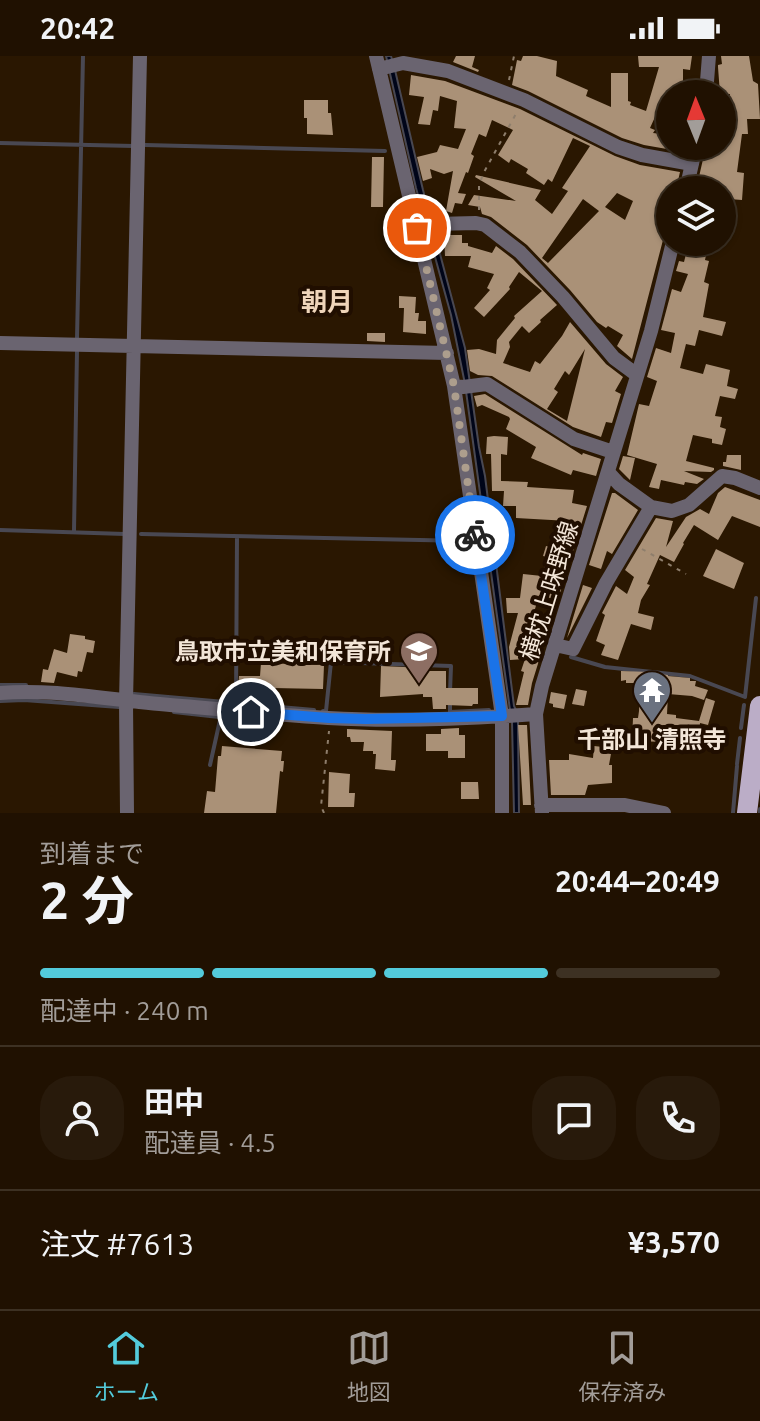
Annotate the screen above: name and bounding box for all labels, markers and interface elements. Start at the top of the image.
text: 20:42 [40,11,115,45]
north arrow [656,80,736,160]
map controls [656,80,736,256]
button: layers [656,176,736,256]
pin [383,194,451,262]
icon: bag [395,206,439,250]
district label: 朝月 [301,287,353,316]
courier [435,495,515,575]
icon: bike [453,513,497,557]
street label: 横枕上味野線 [515,518,583,664]
school or university icon: 鳥取市立美和保育所 [398,630,440,685]
place label: 鳥取市立美和保育所 [175,638,391,665]
temple icon: 千部山 清照寺 [631,669,673,724]
pin [217,678,285,746]
icon: home [229,690,273,734]
place label: 千部山 清照寺 [577,726,727,753]
text: 到着まで [40,839,144,868]
text: 20:44–20:49 [555,864,720,898]
text: 2 分 [40,871,134,929]
text: 配達中 · 240 m [40,996,209,1025]
button: person [40,1076,124,1160]
button: chat [532,1076,616,1160]
button: phone [636,1076,720,1160]
text: 田中 [144,1085,204,1119]
text: 配達員 · 4.5 [144,1128,276,1157]
text: ¥3,570 [628,1225,720,1259]
text: 注文 #7613 [40,1227,194,1261]
tab: ホーム [94,1326,159,1406]
tab: 地図 [347,1326,391,1406]
tab: 保存済み [578,1326,666,1406]

